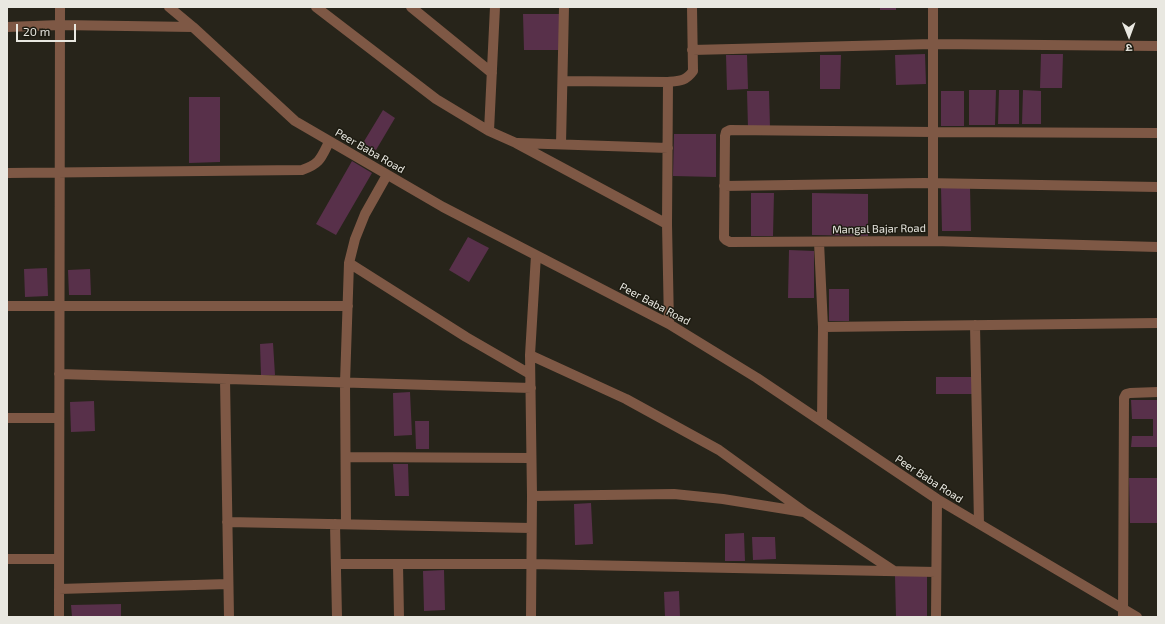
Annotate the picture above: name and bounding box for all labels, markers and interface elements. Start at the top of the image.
scale bar [18,16,78,42]
north arrow [1109,16,1149,56]
text: 20 m [23,24,50,38]
text: उ [1126,42,1133,55]
street label: Peer Baba Road [333,126,407,176]
street label: Mangal Bajar Road [832,222,926,236]
street label: Peer Baba Road [617,280,693,328]
street label: Peer Baba Road [893,452,965,506]

